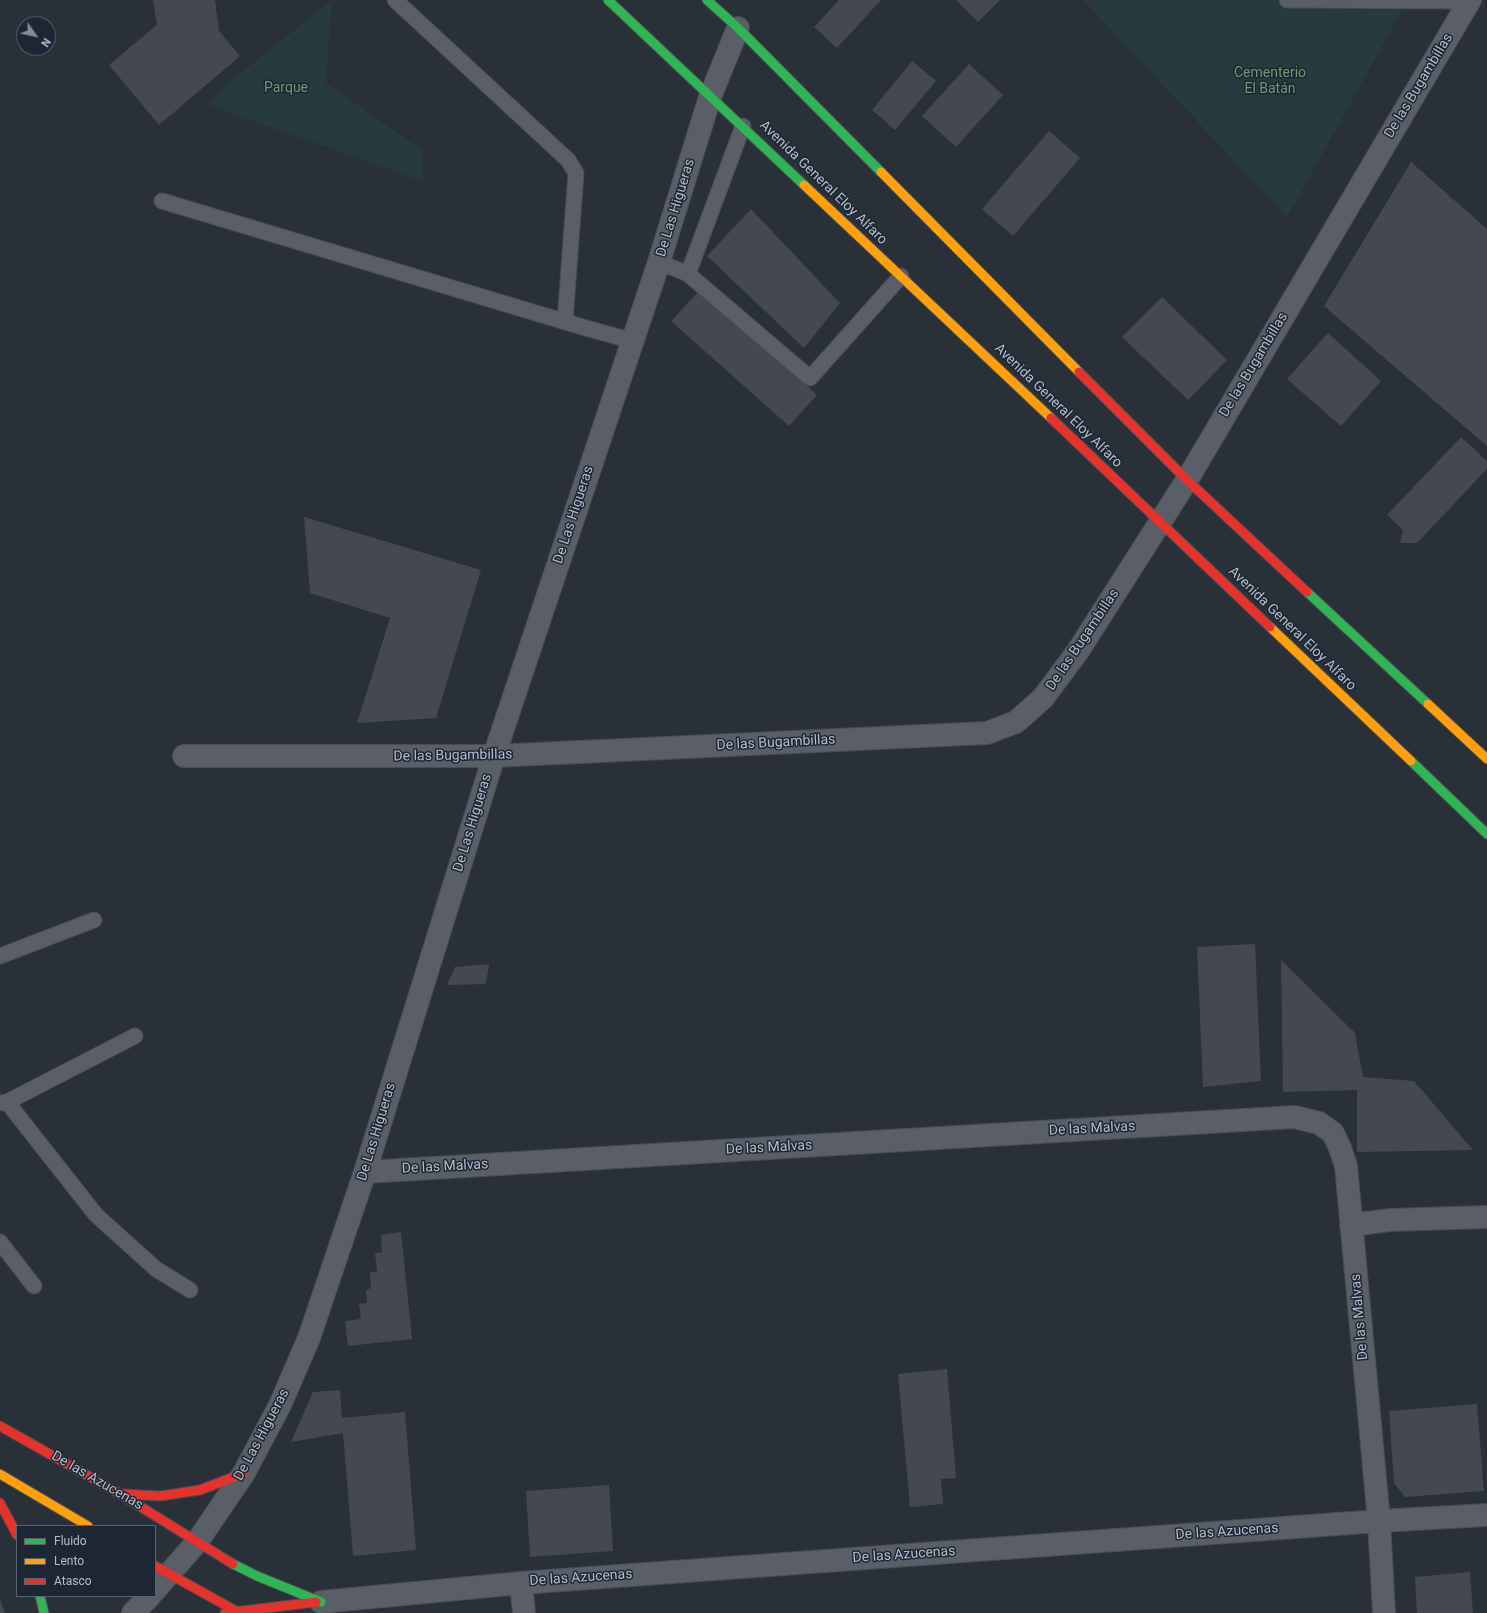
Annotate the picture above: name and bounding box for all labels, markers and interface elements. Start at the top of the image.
north arrow [16,16,56,56]
street label: De las Bugambillas [1381,31,1457,141]
text: N [38,36,53,49]
park label: Cementerio El Batán [1234,65,1306,98]
park label: Parque [264,80,308,96]
street label: Avenida General Eloy Alfaro [756,118,890,248]
street label: De Las Higueras [653,157,699,259]
street label: De las Bugambillas [1216,310,1292,420]
street label: Avenida General Eloy Alfaro [991,341,1125,471]
street label: De Las Higueras [550,464,598,566]
street label: Avenida General Eloy Alfaro [1225,564,1359,694]
street label: De las Bugambillas [1043,586,1123,694]
street label: De las Bugambillas [716,731,836,755]
street label: De las Bugambillas [393,747,513,765]
street label: De Las Higueras [450,772,496,874]
street label: De Las Higueras [354,1081,400,1183]
street label: De las Malvas [1048,1118,1136,1140]
street label: De las Malvas [725,1137,813,1159]
street label: De las Malvas [401,1156,489,1178]
street label: De las Malvas [1348,1273,1372,1361]
street label: De Las Higueras [231,1386,293,1484]
street label: De las Azucenas [48,1448,146,1514]
street label: De las Azucenas [1175,1520,1279,1544]
legend [16,1525,156,1597]
text: Fluido [54,1534,87,1548]
street label: De las Azucenas [852,1543,956,1567]
text: Lento [54,1554,84,1568]
street label: De las Azucenas [529,1566,633,1590]
text: Atasco [54,1574,92,1588]

